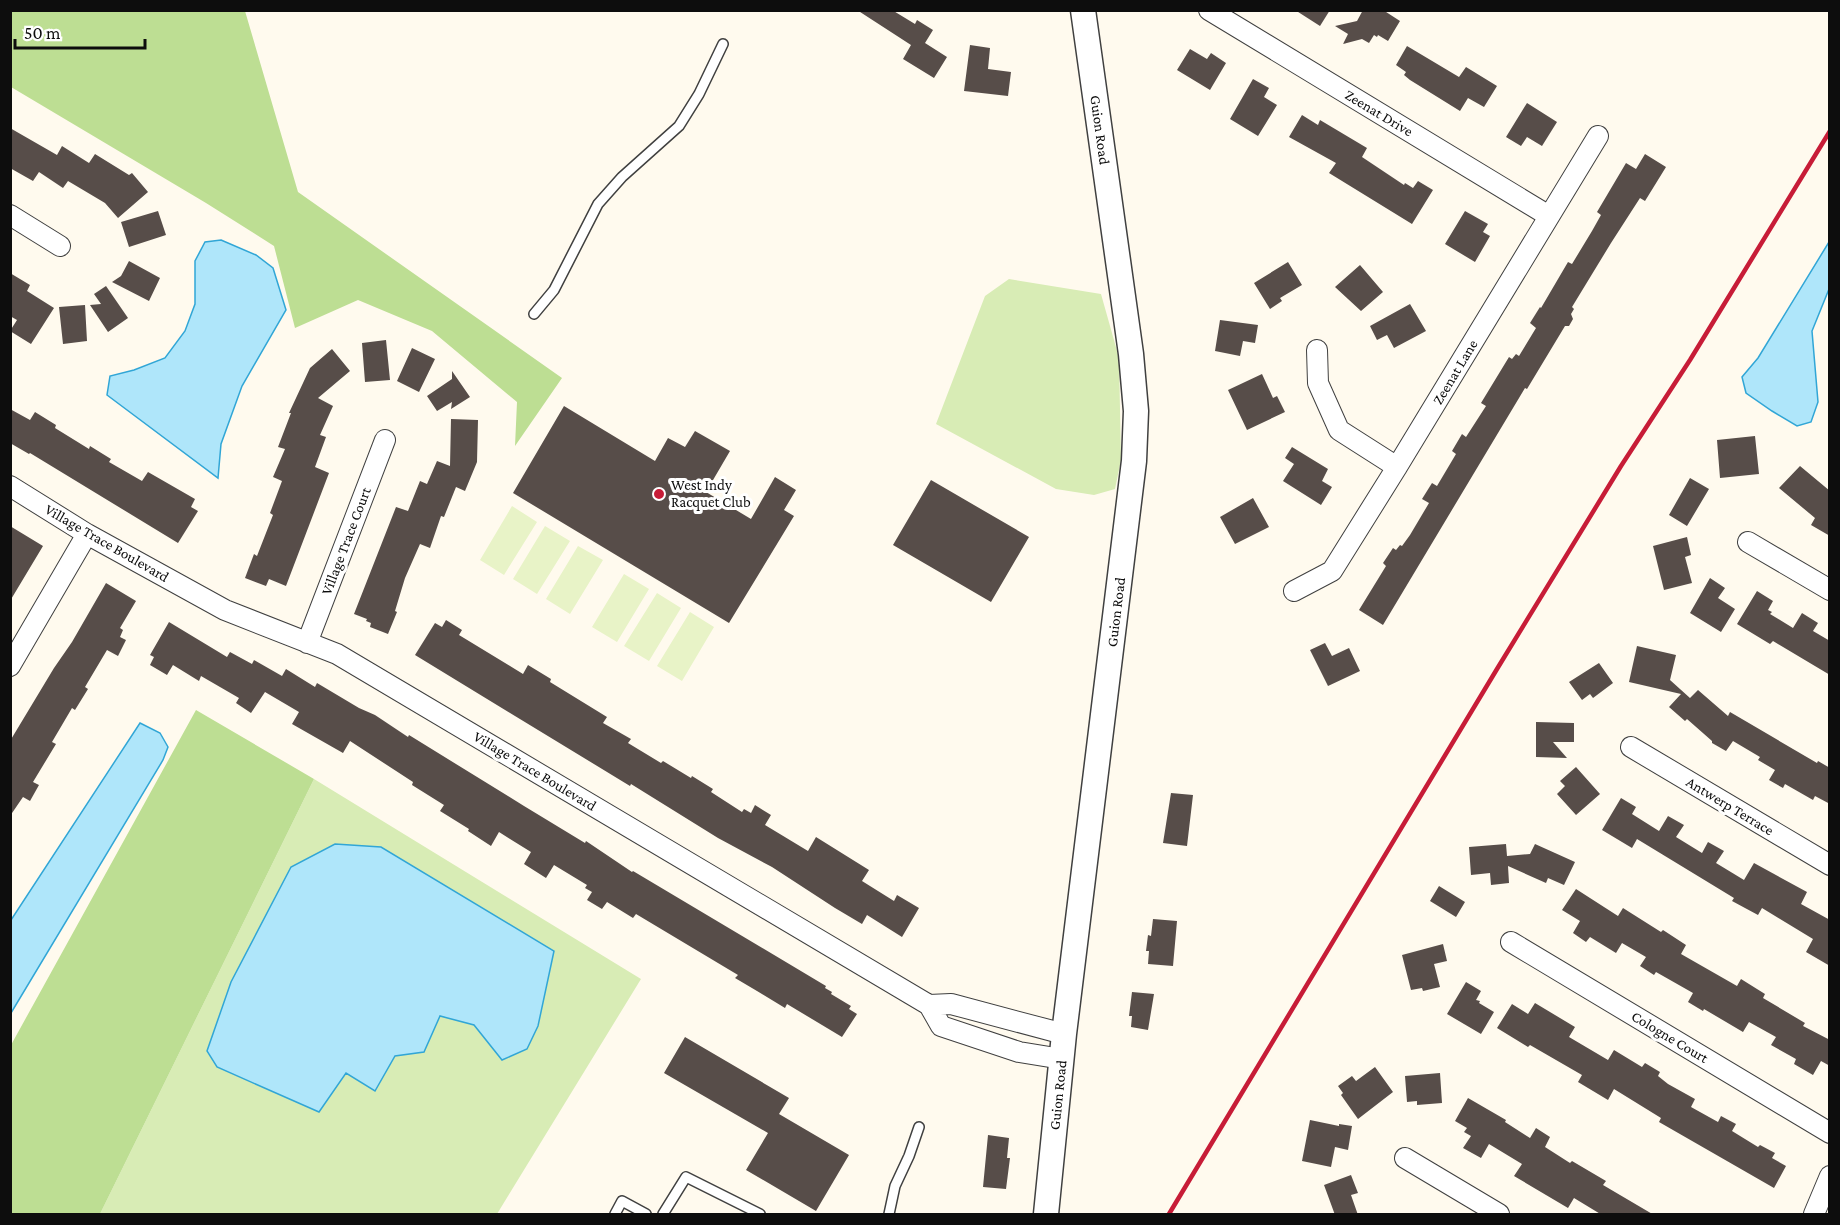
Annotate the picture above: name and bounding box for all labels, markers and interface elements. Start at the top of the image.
scale bar [15,12,146,50]
text: 50 m [24,23,61,43]
street label: Zeenat Drive [1342,86,1416,140]
street label: Guion Road [1087,94,1113,166]
street label: Zeenat Lane [1429,336,1481,407]
place label: West Indy Racquet Club [671,477,751,511]
street label: Village Trace Court [318,484,375,597]
marker: West Indy Racquet Club [652,487,666,501]
street label: Village Trace Boulevard [42,501,172,586]
street label: Guion Road [1104,576,1128,648]
street label: Village Trace Boulevard [470,728,599,815]
street label: Antwerp Terrace [1683,774,1777,839]
street label: Cologne Court [1628,1008,1712,1068]
street label: Guion Road [1046,1059,1070,1131]

